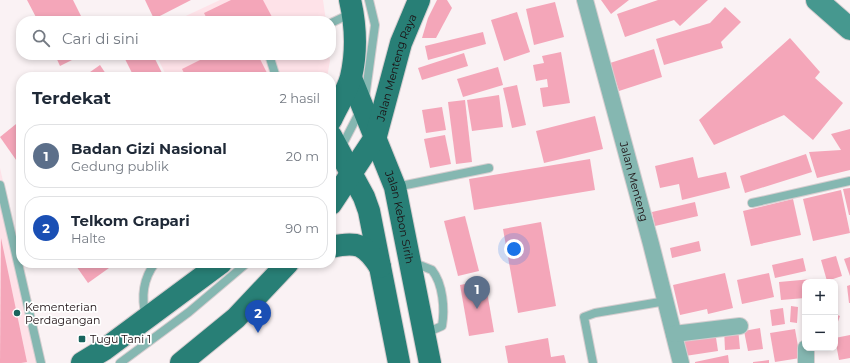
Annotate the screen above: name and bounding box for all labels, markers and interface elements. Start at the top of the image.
street label: Jalan Menteng Raya [373,12,419,124]
search box [16,16,336,60]
icon: search [30,27,52,49]
text: Cari di sini [62,29,139,48]
text: Terdekat [32,88,111,108]
text: 2 hasil [279,90,320,106]
text: Badan Gizi Nasional [71,139,227,158]
street label: Jalan Menteng [616,139,652,223]
text: 1 [43,148,49,164]
text: 20 m [286,148,319,164]
text: Gedung publik [71,158,169,174]
street label: Jalan Kebon Sirih [382,168,417,265]
text: Telkom Grapari [71,211,190,230]
text: 2 [42,220,50,236]
text: 90 m [285,220,319,236]
text: Halte [71,230,106,246]
your location [504,239,524,259]
pin: 1 [464,276,490,309]
map controls [802,279,838,351]
button: + [802,279,838,315]
place label: Kementerian Perdagangan [25,300,101,327]
pin: 2 [245,300,271,333]
marker: Kementerian Perdagangan [12,308,22,318]
button: − [802,315,838,351]
place label: Tugu Tani 1 [90,332,151,346]
marker: Tugu Tani 1 [77,334,87,344]

